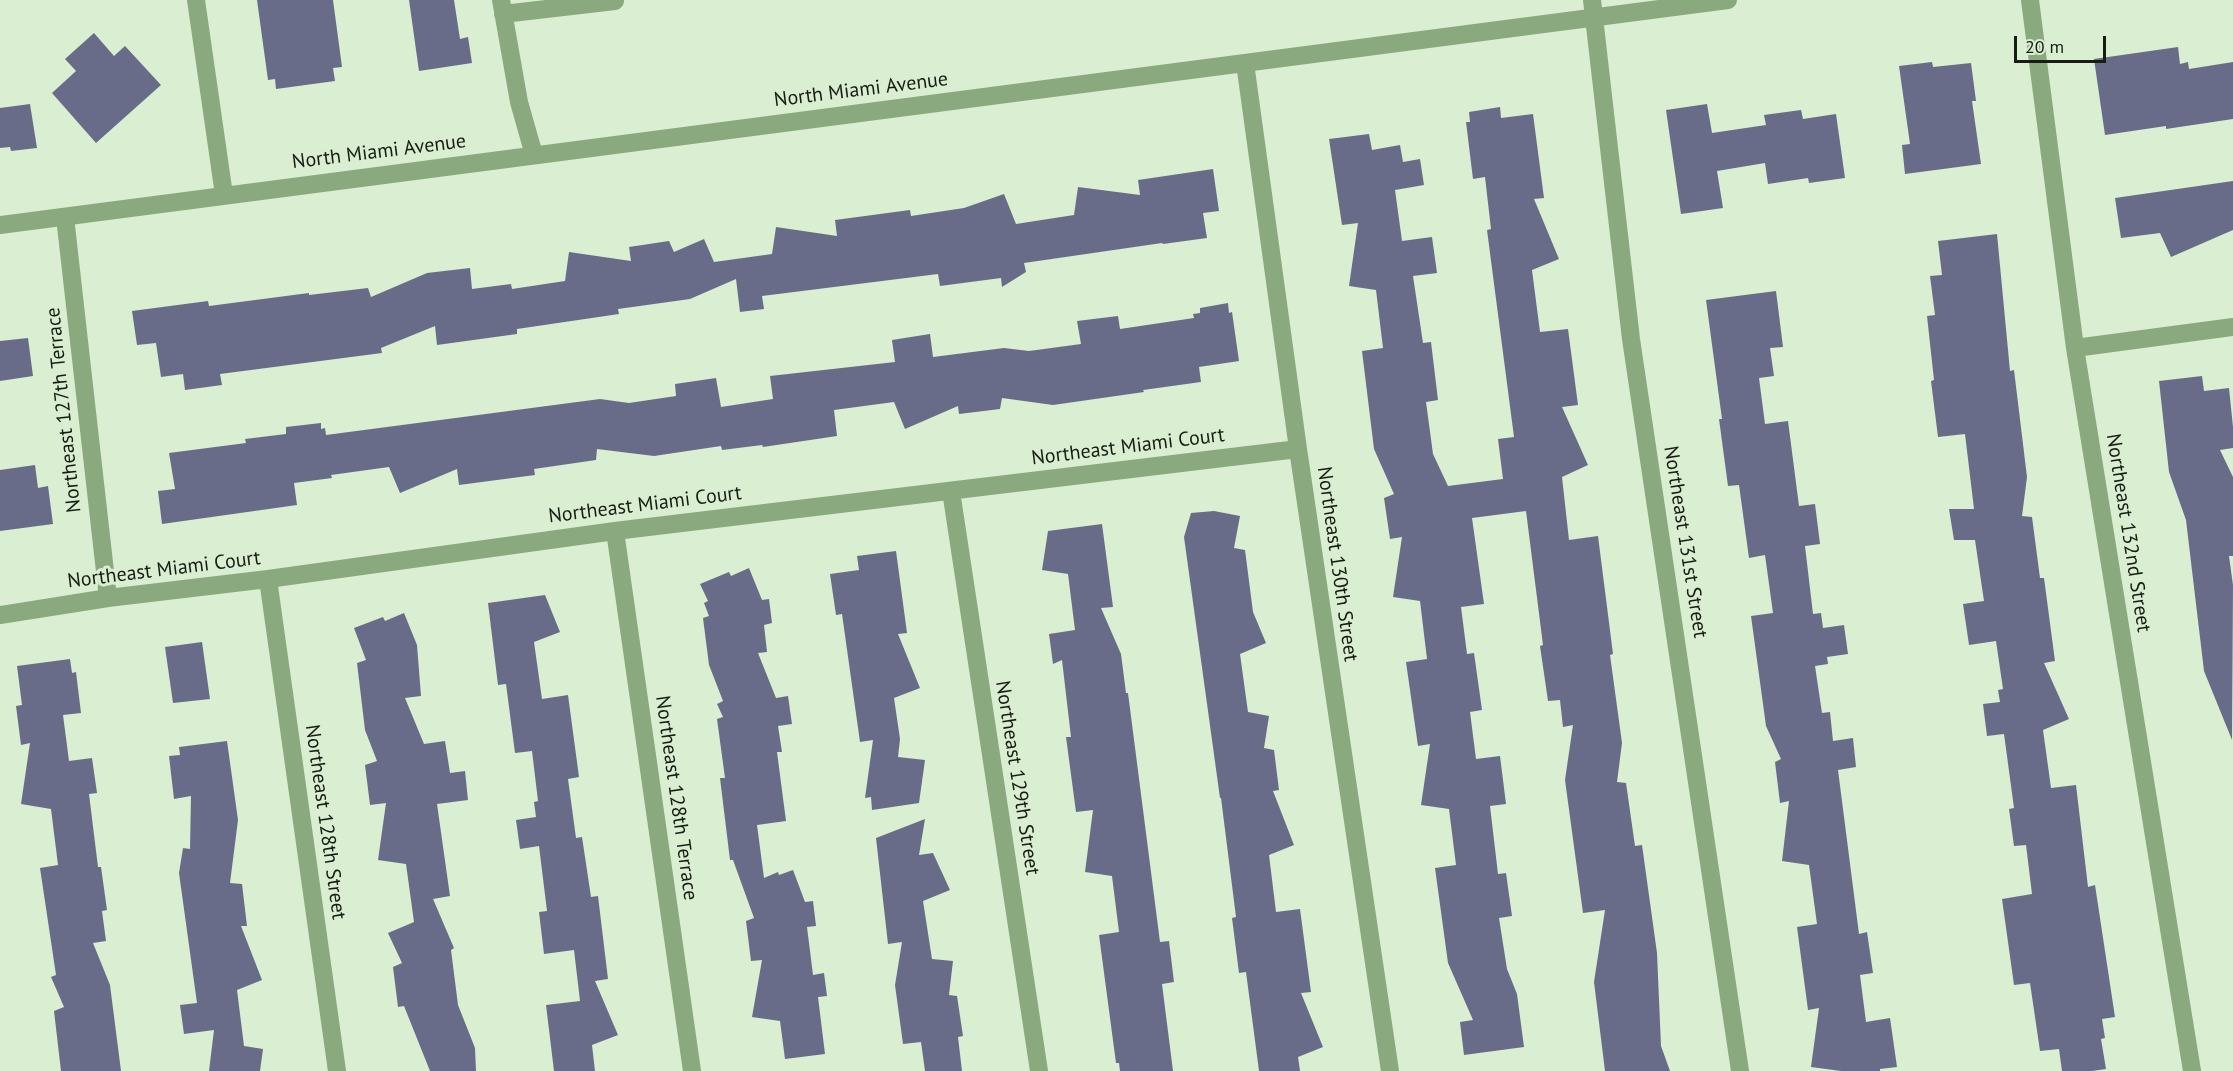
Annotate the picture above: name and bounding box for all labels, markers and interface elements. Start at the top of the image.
scale bar [2017,24,2108,62]
text: 20 m [2025,35,2064,58]
street label: North Miami Avenue [773,67,949,113]
street label: North Miami Avenue [291,129,467,175]
street label: Northeast 127th Terrace [41,306,87,514]
street label: Northeast Miami Court [1030,423,1226,471]
street label: Northeast 132nd Street [2100,432,2156,634]
street label: Northeast 131st Street [1658,444,1712,640]
street label: Northeast 130th Street [1311,465,1363,663]
street label: Northeast Miami Court [547,481,743,529]
street label: Northeast Miami Court [66,546,262,594]
street label: Northeast 129th Street [990,679,1044,877]
street label: Northeast 128th Terrace [650,694,702,902]
street label: Northeast 128th Street [299,723,351,921]

